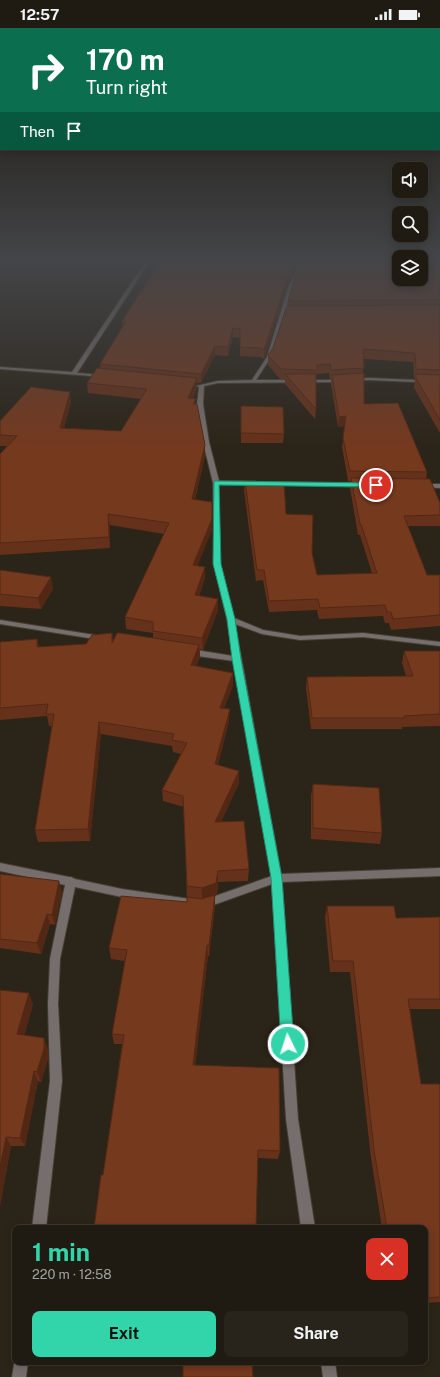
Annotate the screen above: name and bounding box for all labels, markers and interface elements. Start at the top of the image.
text: 12:57 [20,6,60,23]
text: 170 m [86,43,165,76]
icon: right [20,44,72,96]
text: Turn right [86,77,168,98]
icon: arrive [63,120,85,142]
text: Then [20,123,55,140]
map controls [392,162,428,286]
button: sound [392,162,428,198]
button: search [392,206,428,242]
button: layers [392,250,428,286]
pin [359,468,393,502]
icon: arrive [365,474,387,496]
position arrow [267,1023,309,1065]
text: 1 min [32,1238,90,1266]
button: close [366,1238,408,1280]
text: 220 m · 12:58 [32,1267,112,1282]
button: Exit [32,1311,216,1357]
button: Share [224,1311,408,1357]

